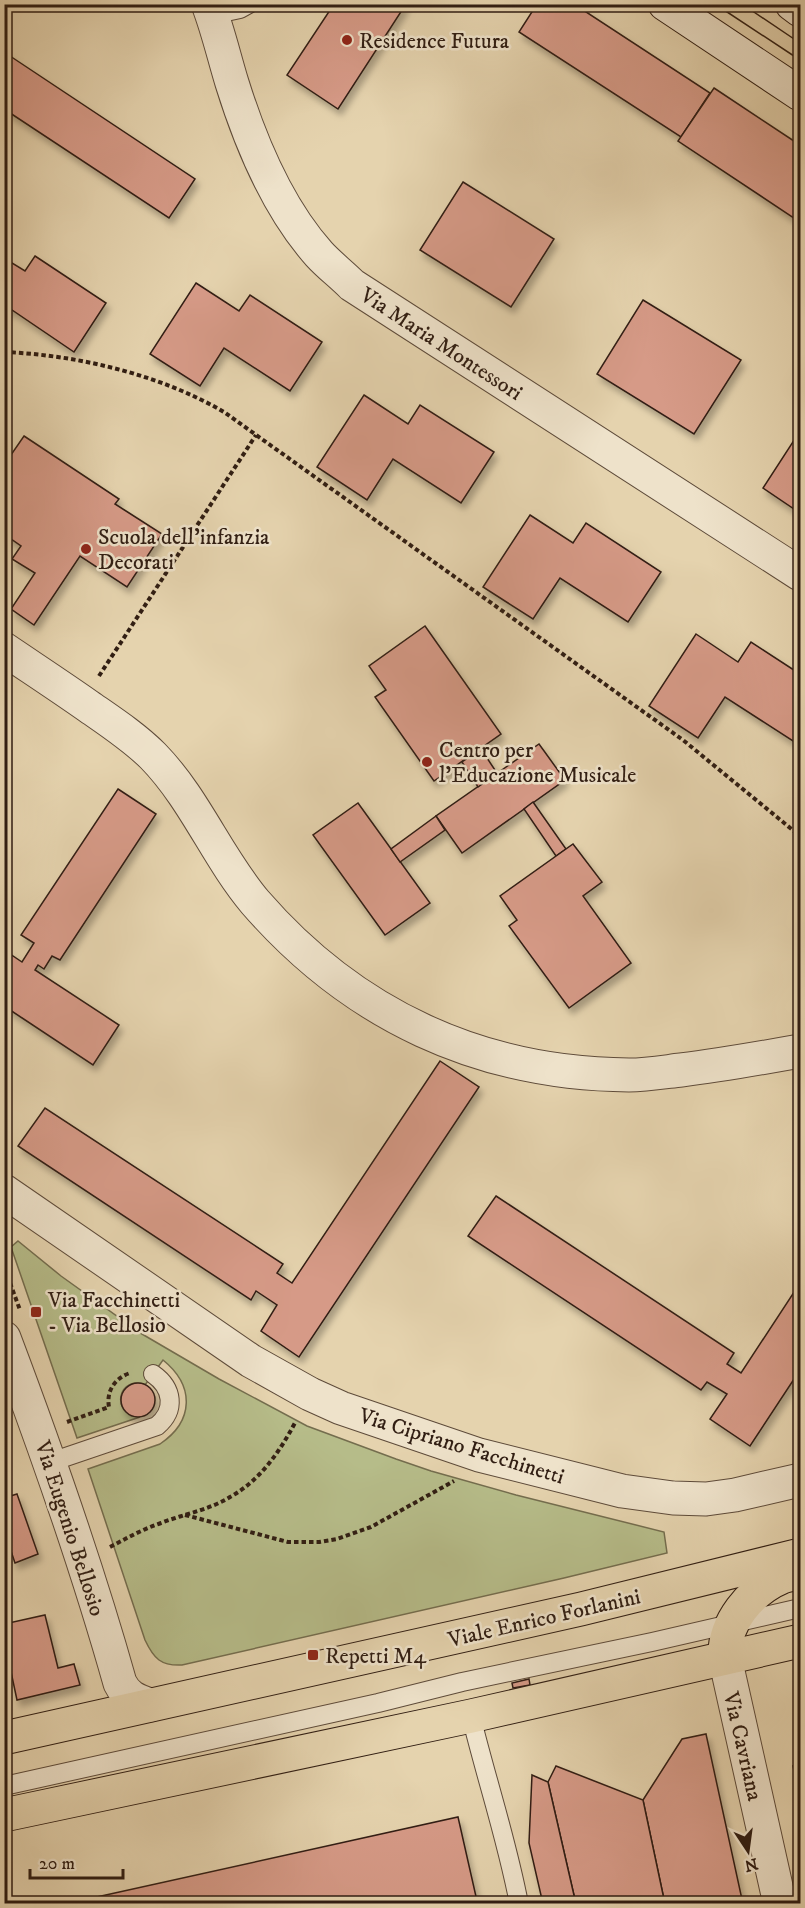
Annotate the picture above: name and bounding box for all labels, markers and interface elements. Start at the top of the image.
place label: Residence Futura [359,28,510,55]
marker: Residence Futura [340,33,354,47]
street label: Via Maria Montessori [354,281,527,407]
place label: Scuola dell'infanzia Decorati [98,524,270,576]
marker: Scuola dell'infanzia Decorati [79,542,93,556]
place label: Centro per l'Educazione Musicale [439,737,636,789]
marker: Centro per l'Educazione Musicale [420,755,434,769]
place label: Via Facchinetti - Via Bellosio [47,1287,180,1339]
marker: Via Facchinetti - Via Bellosio [29,1305,43,1319]
street label: Via Cipriano Facchinetti [355,1402,568,1491]
street label: Via Eugenio Bellosio [28,1436,111,1620]
street label: Viale Enrico Forlanini [445,1583,643,1654]
place label: Repetti M4 [325,1643,427,1670]
marker: Repetti M4 [306,1648,320,1662]
street label: Via Cavriana [717,1688,768,1804]
north arrow [718,1821,778,1881]
scale bar [30,1842,123,1880]
text: 20 m [39,1853,75,1875]
text: N [742,1853,760,1876]

